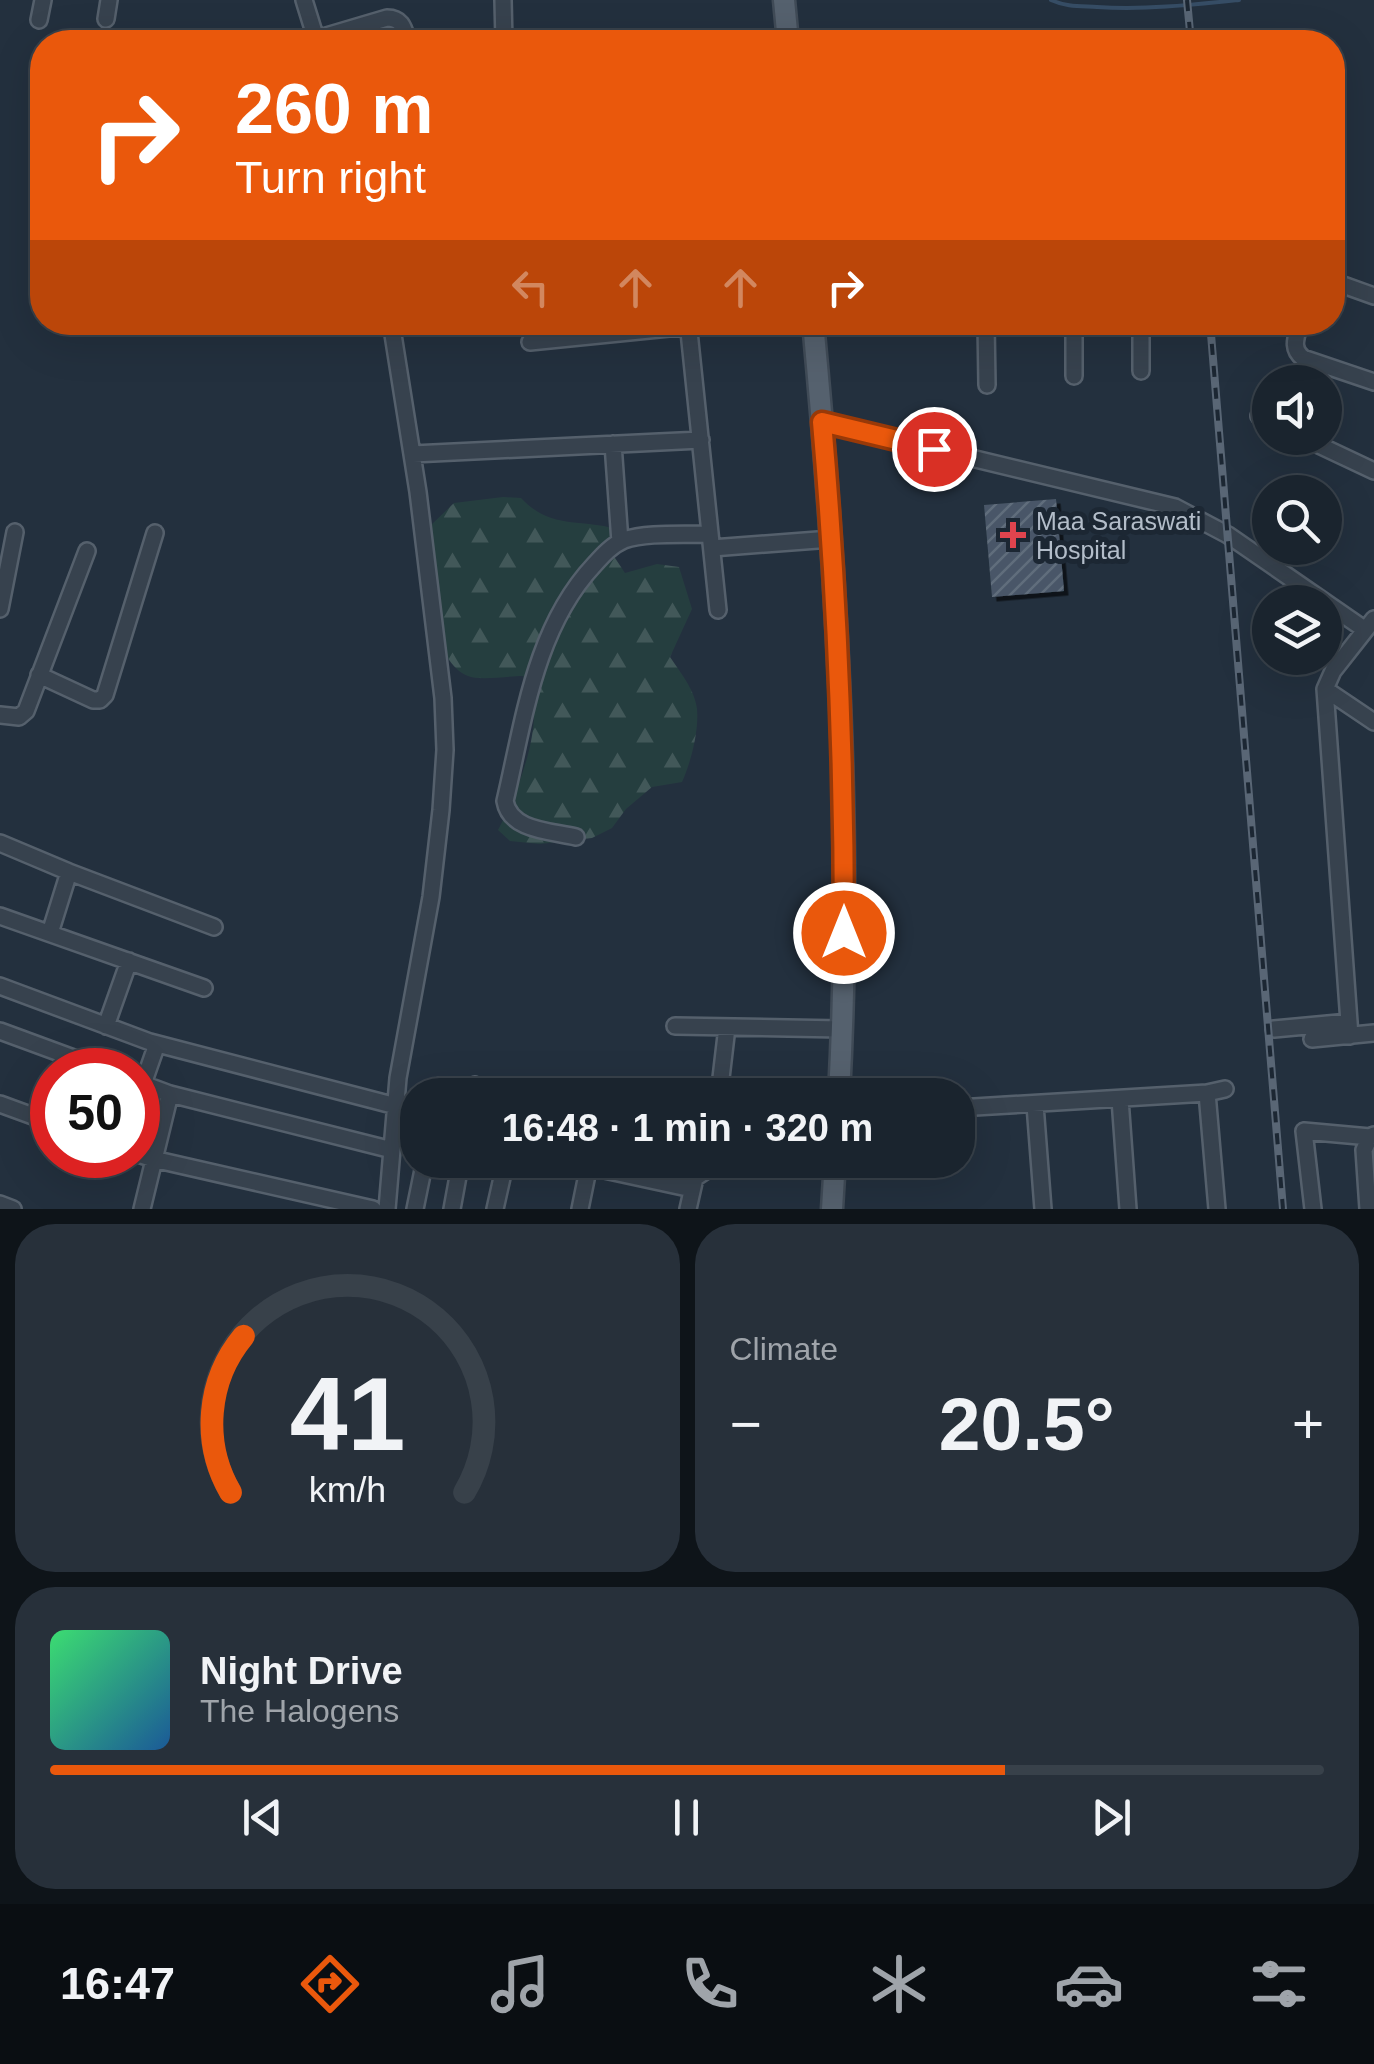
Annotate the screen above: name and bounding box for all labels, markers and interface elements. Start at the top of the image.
icon: right [70,70,200,200]
text: 260 m [235,70,433,148]
text: Turn right [235,152,426,203]
icon: left [503,260,558,315]
icon: ahead [608,260,663,315]
icon: ahead [713,260,768,315]
icon: right [818,260,873,315]
map controls [1252,365,1342,675]
button: sound [1252,365,1342,455]
pin [892,407,977,492]
icon: arrive [907,422,962,477]
button: search [1252,475,1342,565]
place label: Maa Saraswati Hospital [1036,507,1201,564]
marker: Maa Saraswati Hospital [1000,522,1026,548]
button: layers [1252,585,1342,675]
position arrow [792,881,896,985]
speed limit sign: 50 [30,1048,160,1178]
text: 16:48 · 1 min · 320 m [502,1107,873,1149]
text: Climate [730,1331,838,1367]
text: 41 [289,1356,405,1472]
text: 20.5° [939,1382,1115,1466]
text: − [730,1393,762,1455]
text: + [1292,1393,1324,1455]
text: km/h [309,1470,386,1510]
text: Night Drive [200,1650,403,1692]
text: The Halogens [200,1693,399,1729]
icon: previous [235,1790,290,1845]
icon: pause [659,1790,714,1845]
icon: next [1084,1790,1139,1845]
icon: directions [295,1949,365,2019]
icon: music [485,1949,555,2019]
icon: phone [675,1949,745,2019]
icon: climate [864,1949,934,2019]
icon: car [1054,1949,1124,2019]
icon: filters [1244,1949,1314,2019]
text: 16:47 [60,1958,175,2009]

